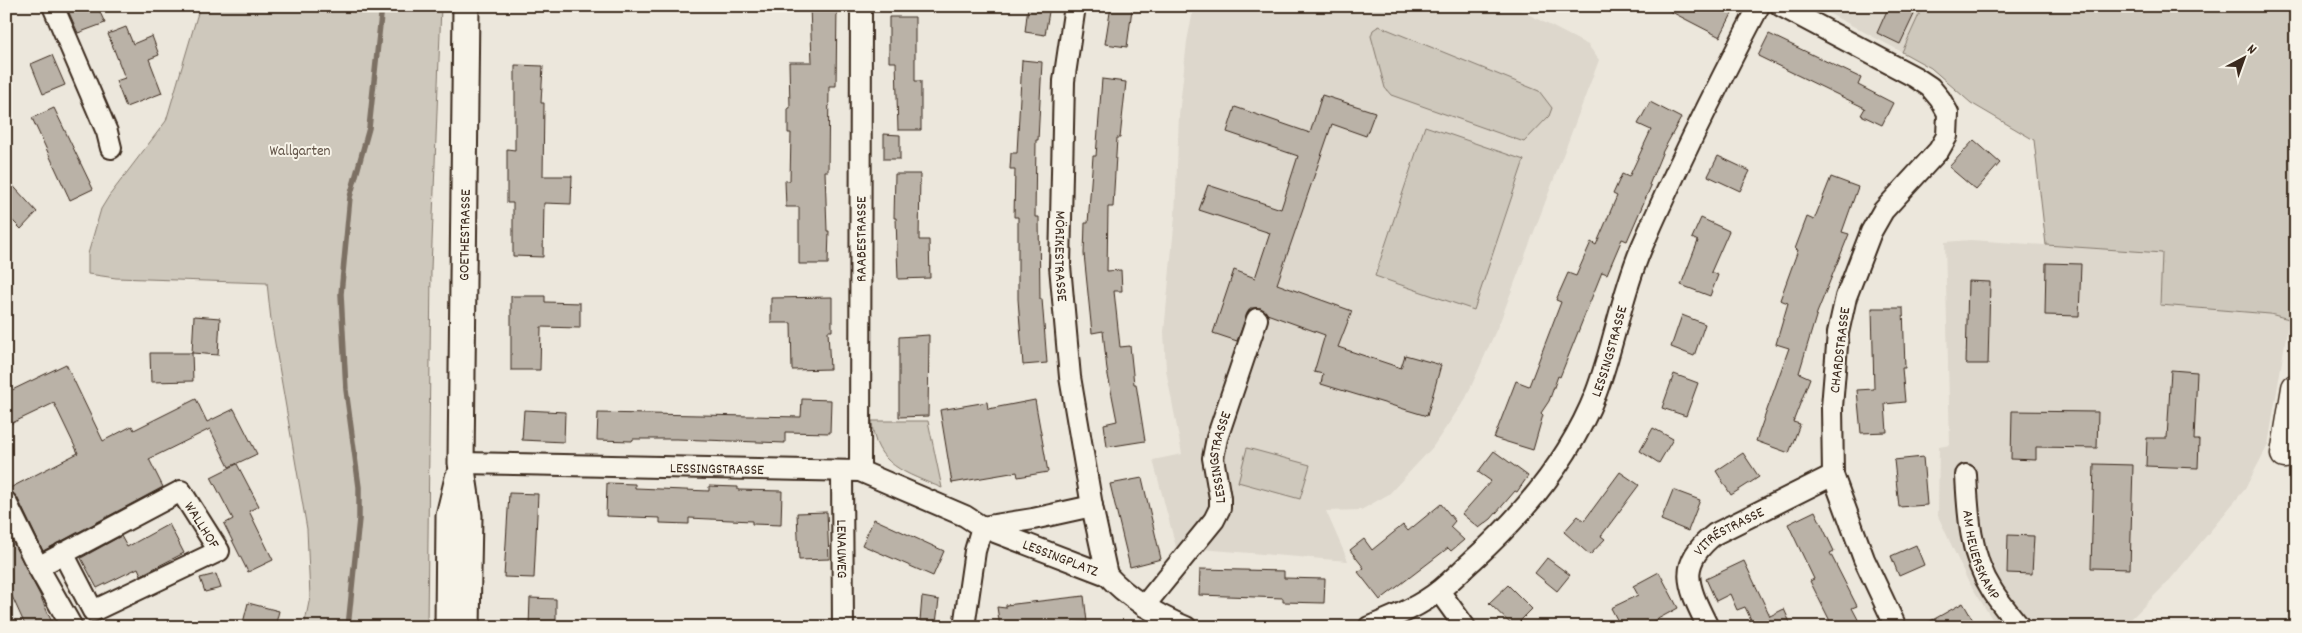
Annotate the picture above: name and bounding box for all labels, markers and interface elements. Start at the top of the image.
north arrow [2220,32,2270,82]
text: N [2242,40,2260,60]
park label: Wallgarten [269,141,331,163]
street label: GOETHESTRASSE [454,189,478,281]
street label: RAABESTRASSE [851,196,874,282]
street label: MÖRIKESTRASSE [1047,210,1072,303]
street label: LESSINGSTRASSE [1586,303,1634,401]
street label: CHARDSTRASSE [1825,306,1857,395]
street label: LESSINGSTRASSE [1204,409,1238,503]
street label: LESSINGSTRASSE [670,458,764,482]
street label: WALLHOF [178,498,224,554]
street label: VITRÉSTRASSE [1689,502,1769,561]
street label: AM HEUERSKAMP [1955,509,2005,605]
street label: LENAUWEG [829,520,852,578]
street label: LESSINGPLATZ [1019,535,1102,584]

